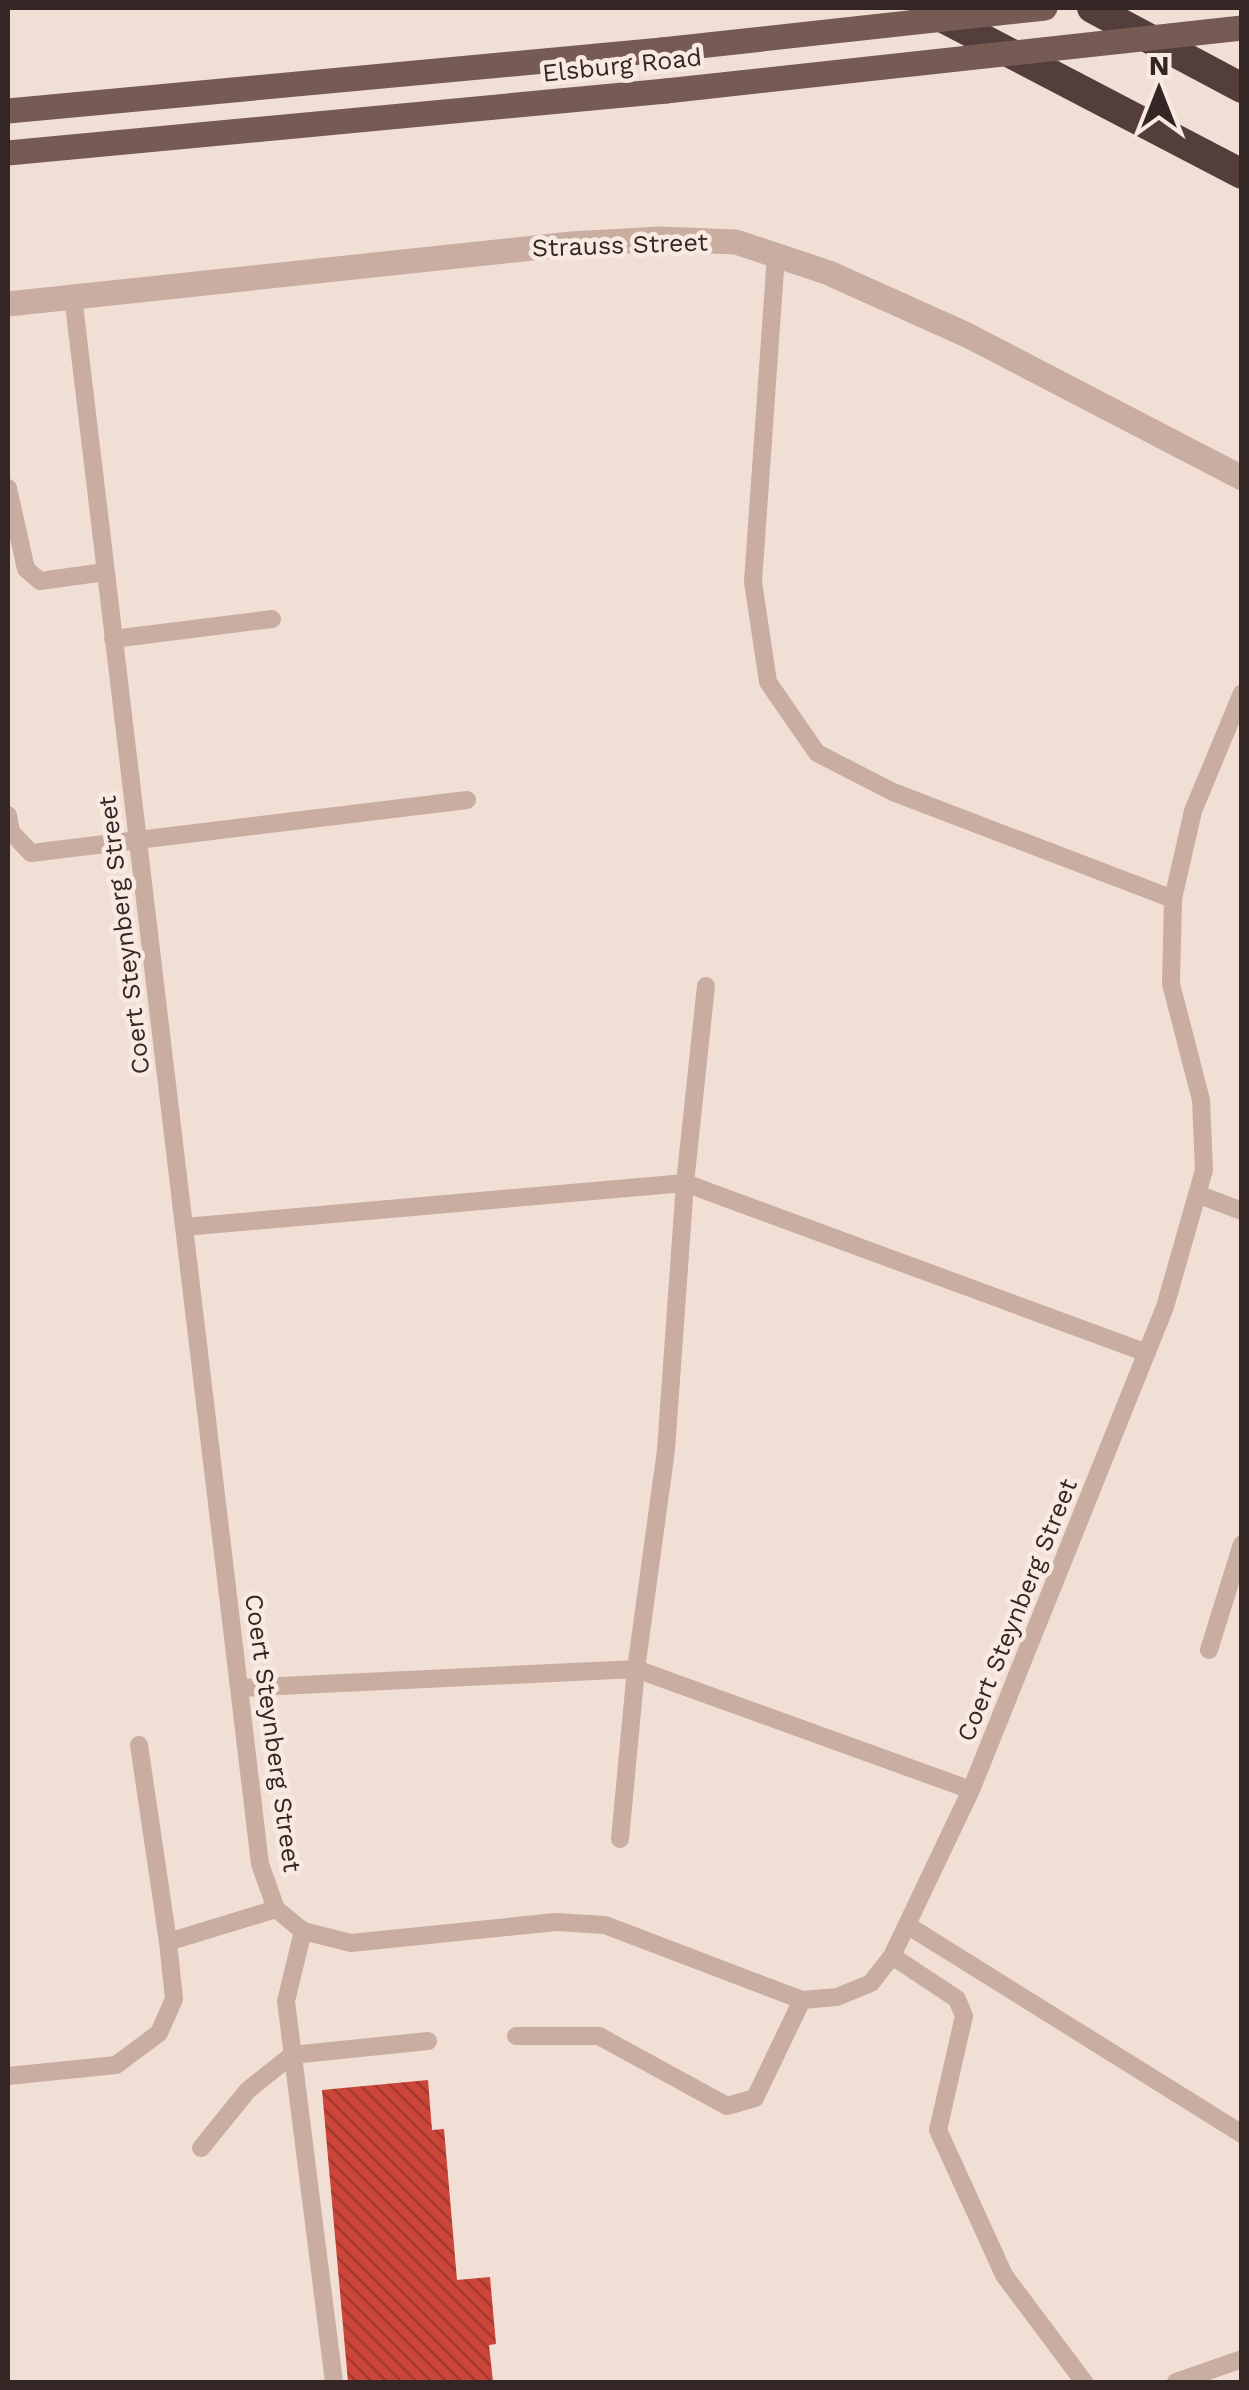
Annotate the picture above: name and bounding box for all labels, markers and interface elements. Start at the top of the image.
north arrow [1109,40,1209,140]
street label: Elsburg Road [541,42,703,88]
text: N [1149,49,1169,82]
street label: Strauss Street [532,227,709,263]
street label: Coert Steynberg Street [92,794,155,1076]
street label: Coert Steynberg Street [951,1474,1083,1745]
street label: Coert Steynberg Street [239,1592,307,1874]

